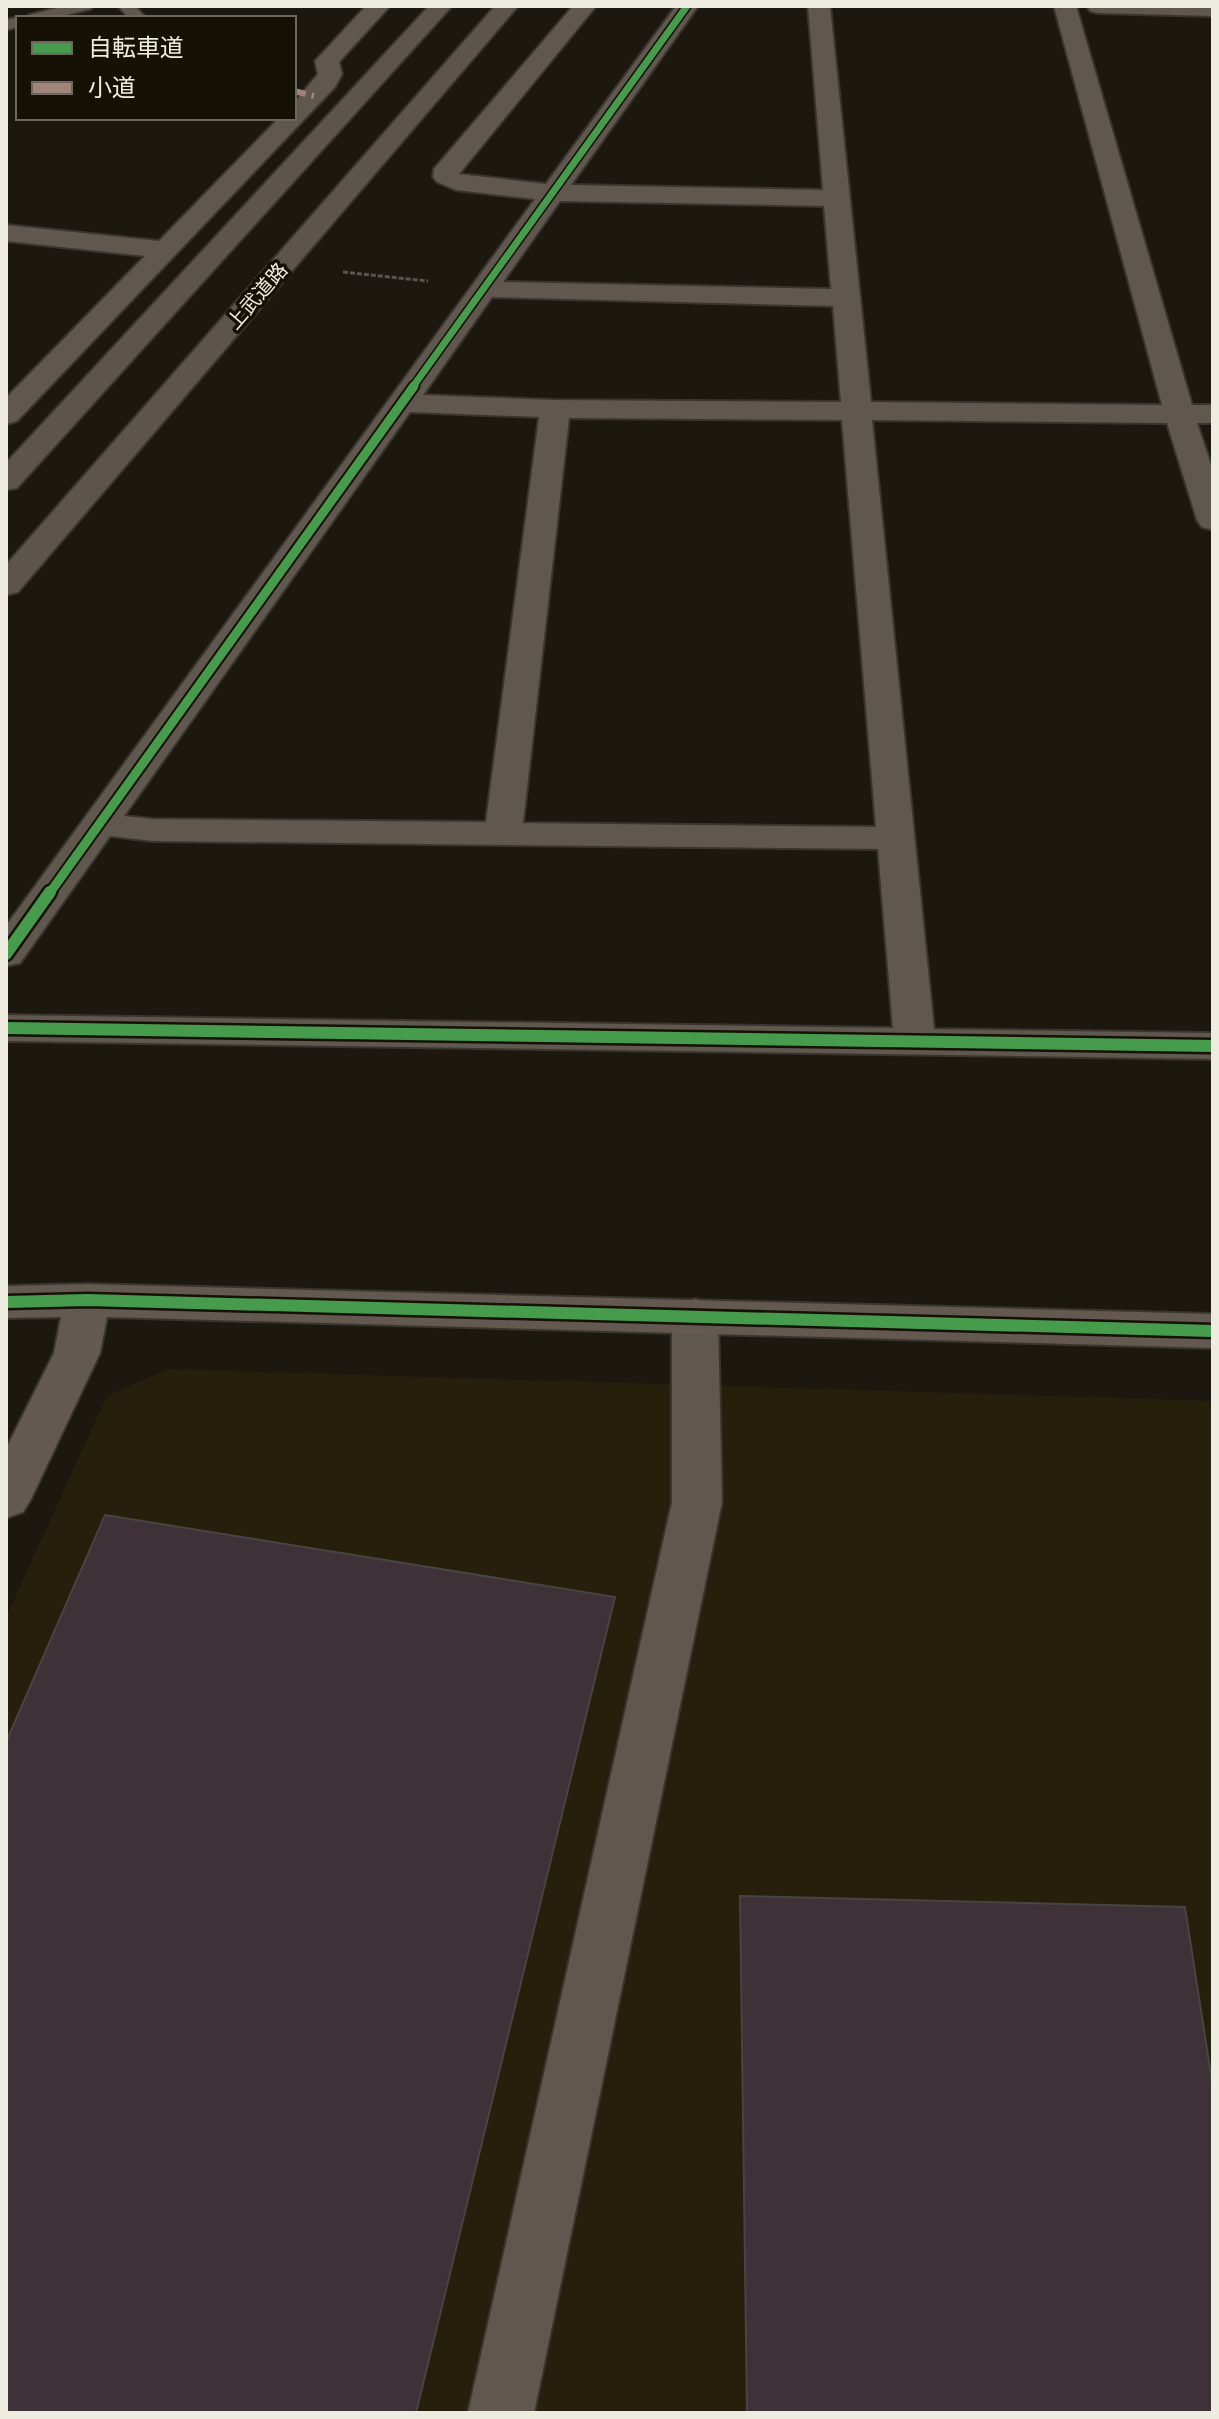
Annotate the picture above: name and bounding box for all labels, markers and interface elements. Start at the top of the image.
legend [16,16,296,120]
text: 自転車道 [88,28,184,63]
text: 小道 [88,68,136,103]
street label: 上武道路 [218,255,293,335]

